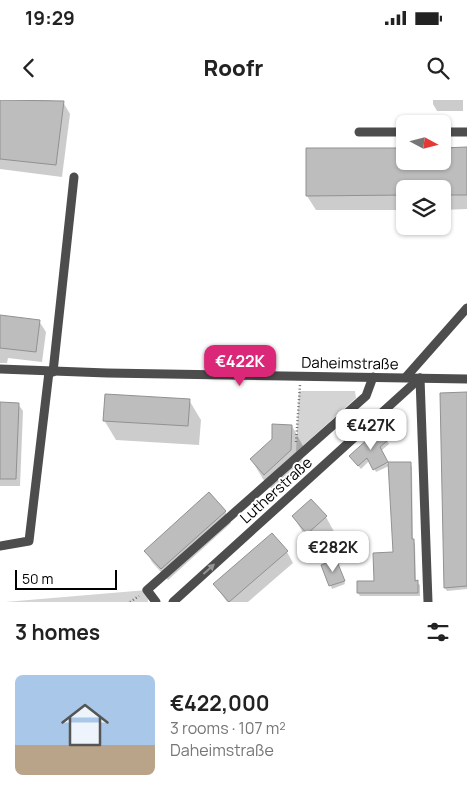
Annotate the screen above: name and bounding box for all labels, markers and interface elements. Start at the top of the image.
text: 19:29 [25,5,75,31]
text: Roofr [204,53,263,83]
icon: back [15,54,43,82]
icon: search [424,54,452,82]
north arrow [396,115,451,170]
map controls [396,115,451,235]
button: layers [396,180,451,235]
pin: €422K [205,344,275,387]
text: €422K [215,350,265,372]
street label: Daheimstraße [301,352,399,374]
pin: €427K [336,408,406,451]
text: €427K [347,414,395,436]
street label: Lutherstraße [235,452,317,528]
pin: €282K [298,530,368,573]
text: €282K [308,536,358,558]
one-way arrow [203,563,215,575]
scale bar [15,567,118,590]
text: 50 m [22,569,53,588]
text: 3 homes [15,618,100,646]
icon: filters [424,618,452,646]
text: €422,000 [170,689,270,717]
icon: home [55,695,115,755]
text: 3 rooms · 107 m² [170,717,286,739]
text: Daheimstraße [170,739,274,761]

